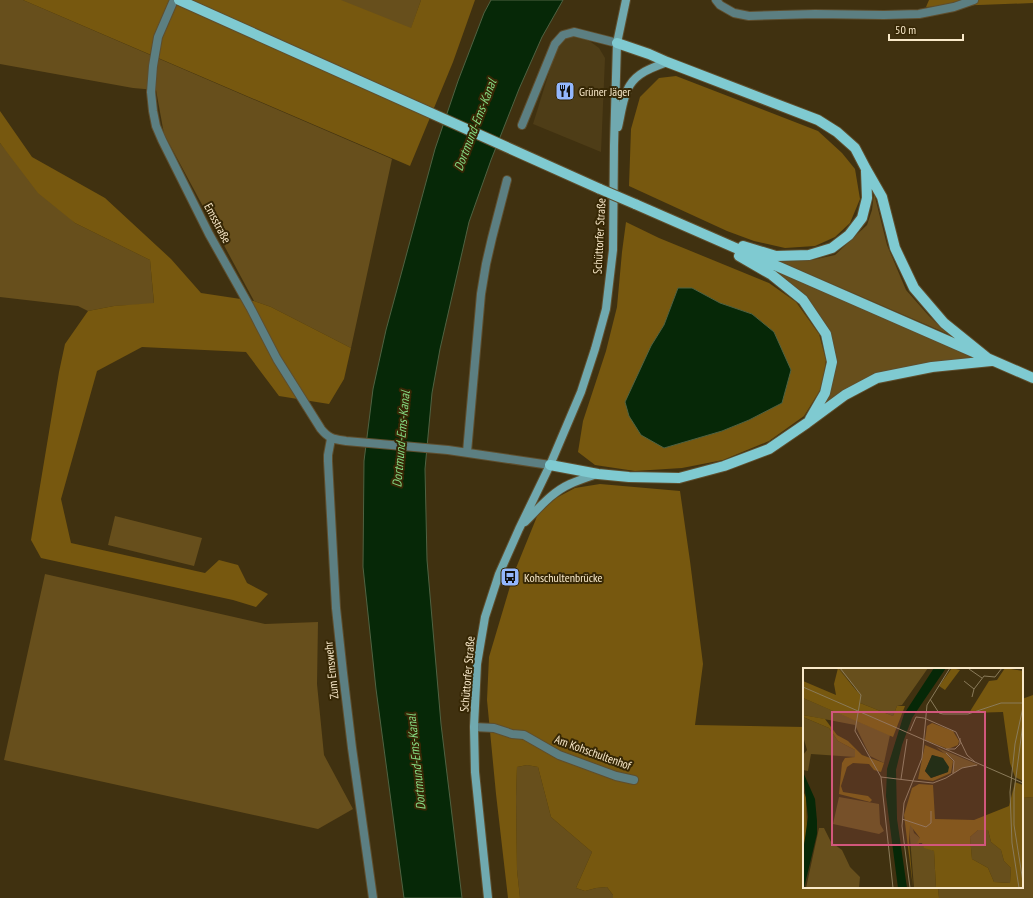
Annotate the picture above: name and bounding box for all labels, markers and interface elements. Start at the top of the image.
scale bar [889,16,963,42]
text: 50 m [895,22,916,37]
water label: Dortmund-Ems-Kanal [450,75,501,173]
restaurant icon: Grüner Jäger [554,80,576,102]
place label: Grüner Jäger [579,84,631,99]
street label: Schüttorfer Straße [590,198,608,274]
street label: Emsstraße [201,200,235,246]
water label: Dortmund-Ems-Kanal [388,388,414,488]
bus stop icon: Kohschultenbrücke [499,566,521,588]
place label: Kohschultenbrücke [524,570,602,585]
street label: Schüttorfer Straße [456,635,478,713]
street label: Zum Emswehr [320,640,341,700]
inset map [803,668,1023,888]
water label: Dortmund-Ems-Kanal [402,711,430,811]
street label: Am Kohschultenhof [553,731,634,773]

